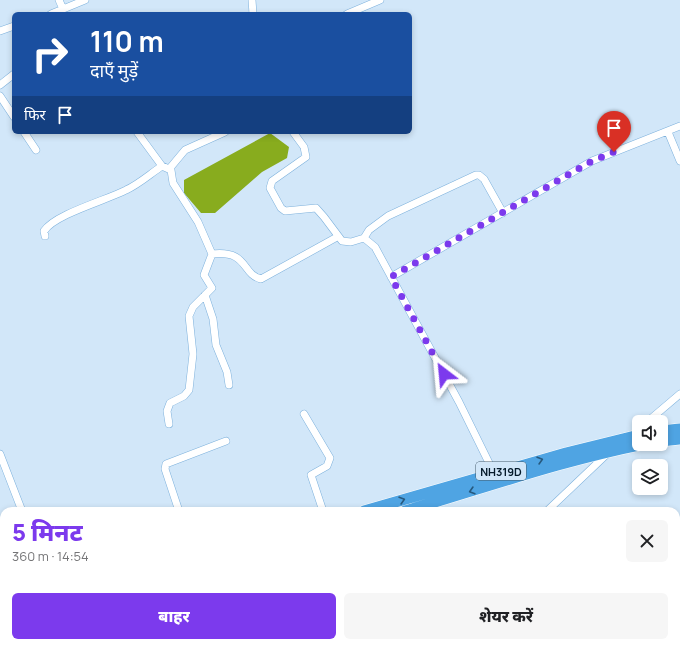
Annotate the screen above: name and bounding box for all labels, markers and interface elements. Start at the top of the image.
text: 110 m [90,22,164,60]
icon: right [24,28,76,80]
text: दाएँ मुड़ें [90,58,138,82]
text: फिर [24,104,46,125]
icon: arrive [54,104,76,126]
pin [597,111,631,152]
icon: arrive [603,117,625,139]
position arrow [423,353,465,395]
map controls [632,415,668,495]
button: sound [632,415,668,451]
one-way arrow [537,457,543,465]
button: layers [632,459,668,495]
road number: NH319D [476,462,526,480]
one-way arrow [468,486,475,495]
one-way arrow [398,496,405,505]
text: 5 मिनट [12,515,83,548]
button: close [626,520,668,562]
text: 360 m · 14:54 [12,547,89,565]
button: बाहर [12,593,336,639]
button: शेयर करें [344,593,668,639]

